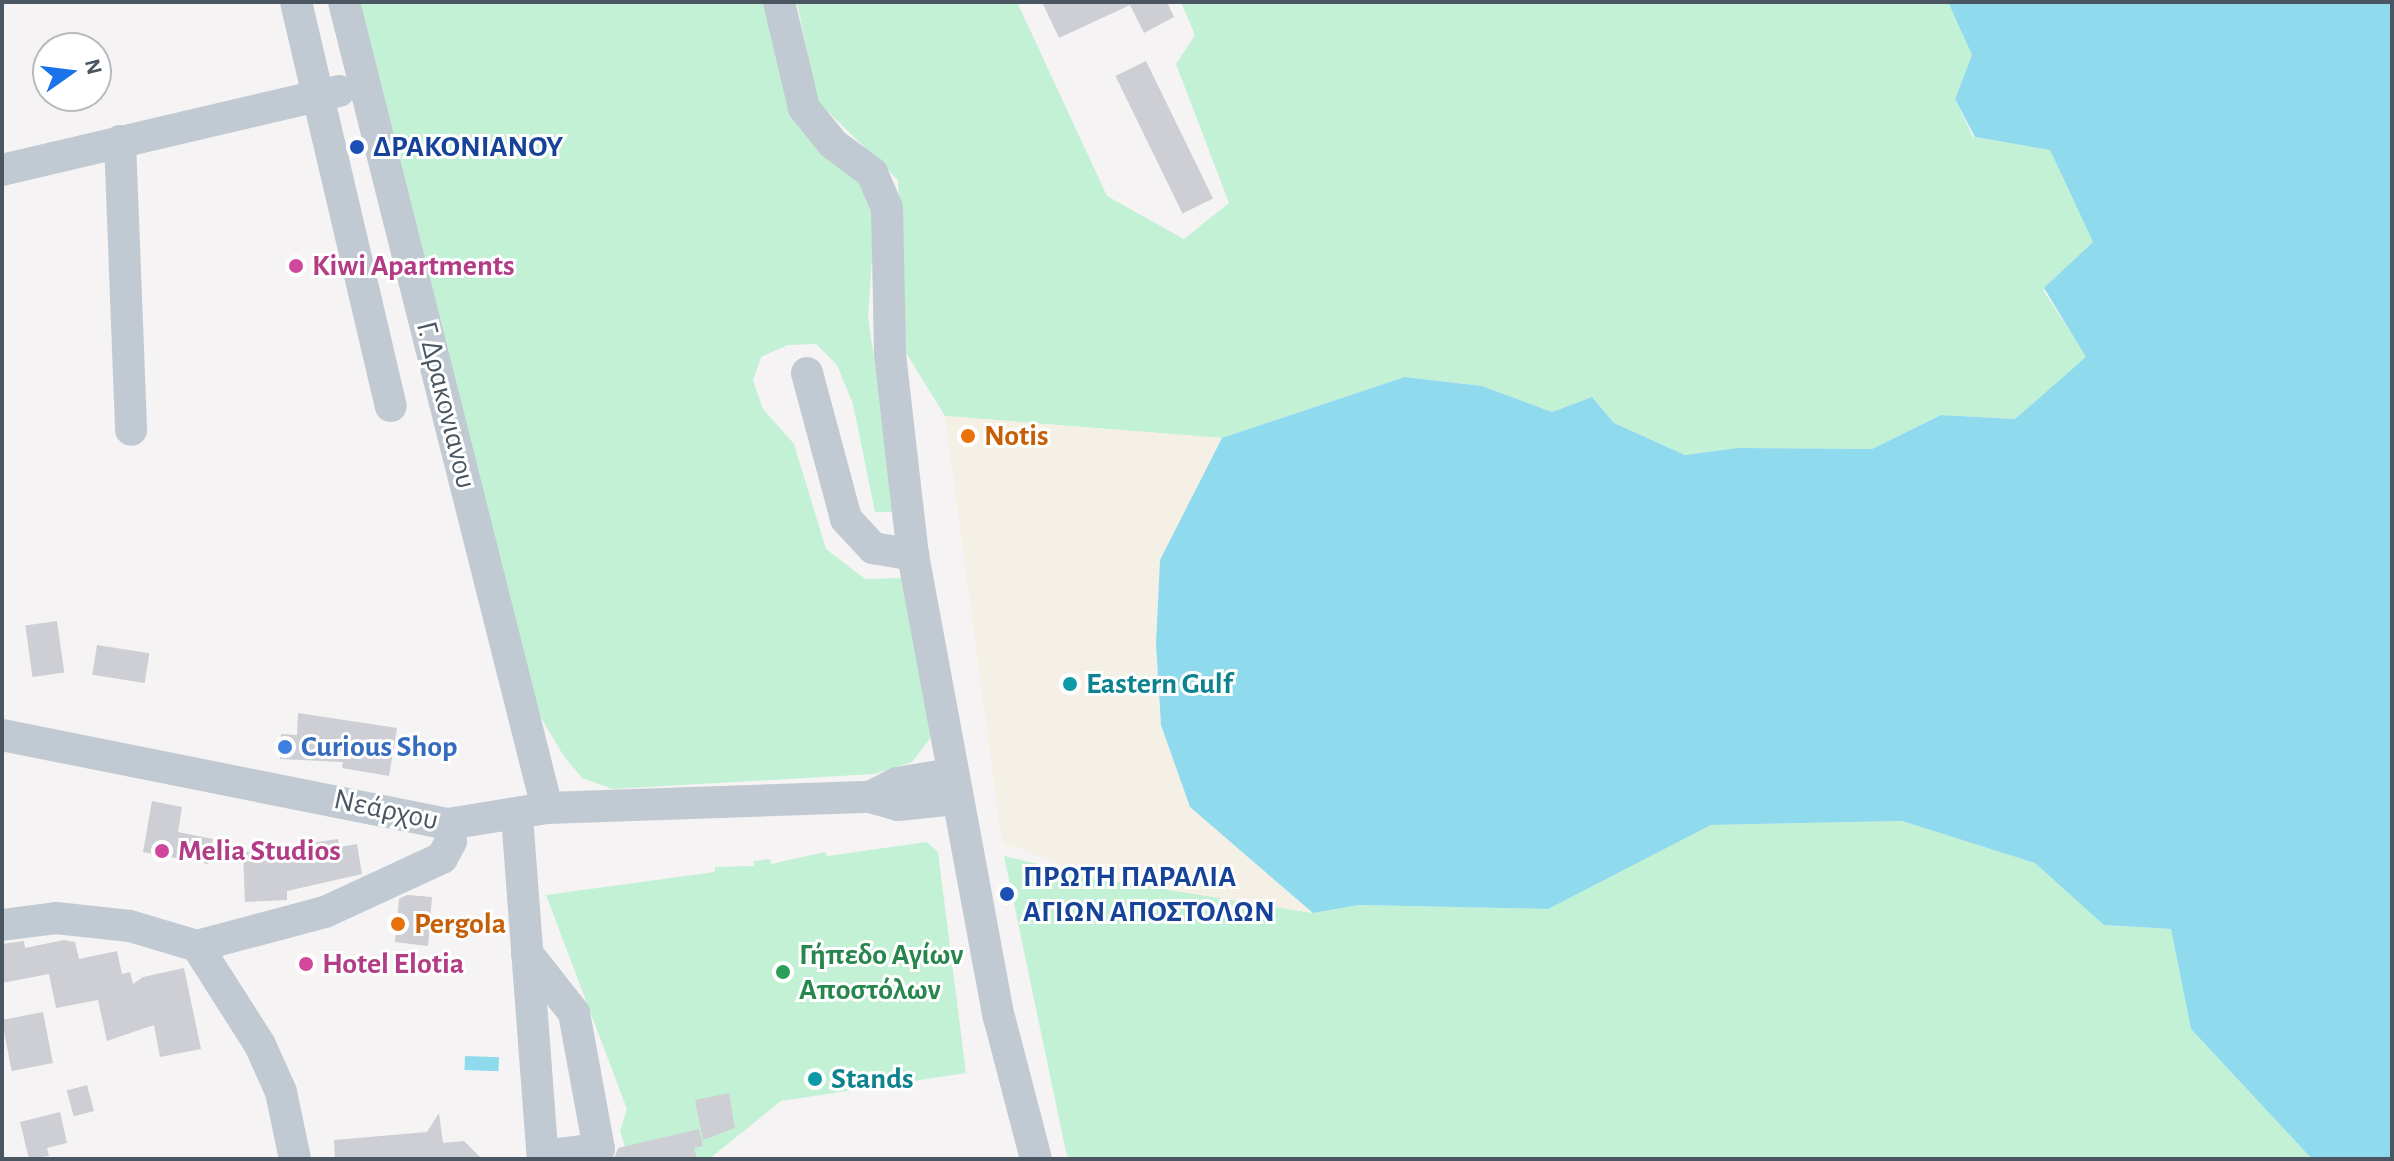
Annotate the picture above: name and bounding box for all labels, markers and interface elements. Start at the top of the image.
north arrow [32,32,112,112]
text: N [81,57,106,77]
place label: ΔΡΑΚΟΝΙΑΝΟΥ [373,129,563,165]
marker: ΔΡΑΚΟΝΙΑΝΟΥ [348,138,366,156]
place label: Kiwi Apartments [312,248,514,284]
marker: Kiwi Apartments [287,257,305,275]
street label: Γ. Δρακονιανου [408,318,484,492]
place label: Notis [984,418,1049,454]
marker: Notis [959,427,977,445]
place label: Eastern Gulf [1086,666,1233,702]
marker: Eastern Gulf [1061,675,1079,693]
place label: Curious Shop [301,729,458,765]
marker: Curious Shop [276,738,294,756]
street label: Νεάρχου [331,781,441,839]
place label: Melia Studios [178,833,341,869]
marker: Melia Studios [153,842,171,860]
place label: ΠΡΩΤΗ ΠΑΡΑΛΙΑ ΑΓΙΩΝ ΑΠΟΣΤΟΛΩΝ [1023,859,1275,930]
marker: ΠΡΩΤΗ ΠΑΡΑΛΙΑ ΑΓΙΩΝ ΑΠΟΣΤΟΛΩΝ [998,885,1016,903]
place label: Pergola [414,906,506,942]
marker: Pergola [389,915,407,933]
place label: Γήπεδο Αγίων Αποστόλων [799,937,963,1008]
place label: Hotel Elotia [322,946,464,982]
marker: Hotel Elotia [297,955,315,973]
marker: Γήπεδο Αγίων Αποστόλων [774,963,792,981]
place label: Stands [831,1061,913,1097]
marker: Stands [806,1070,824,1088]

